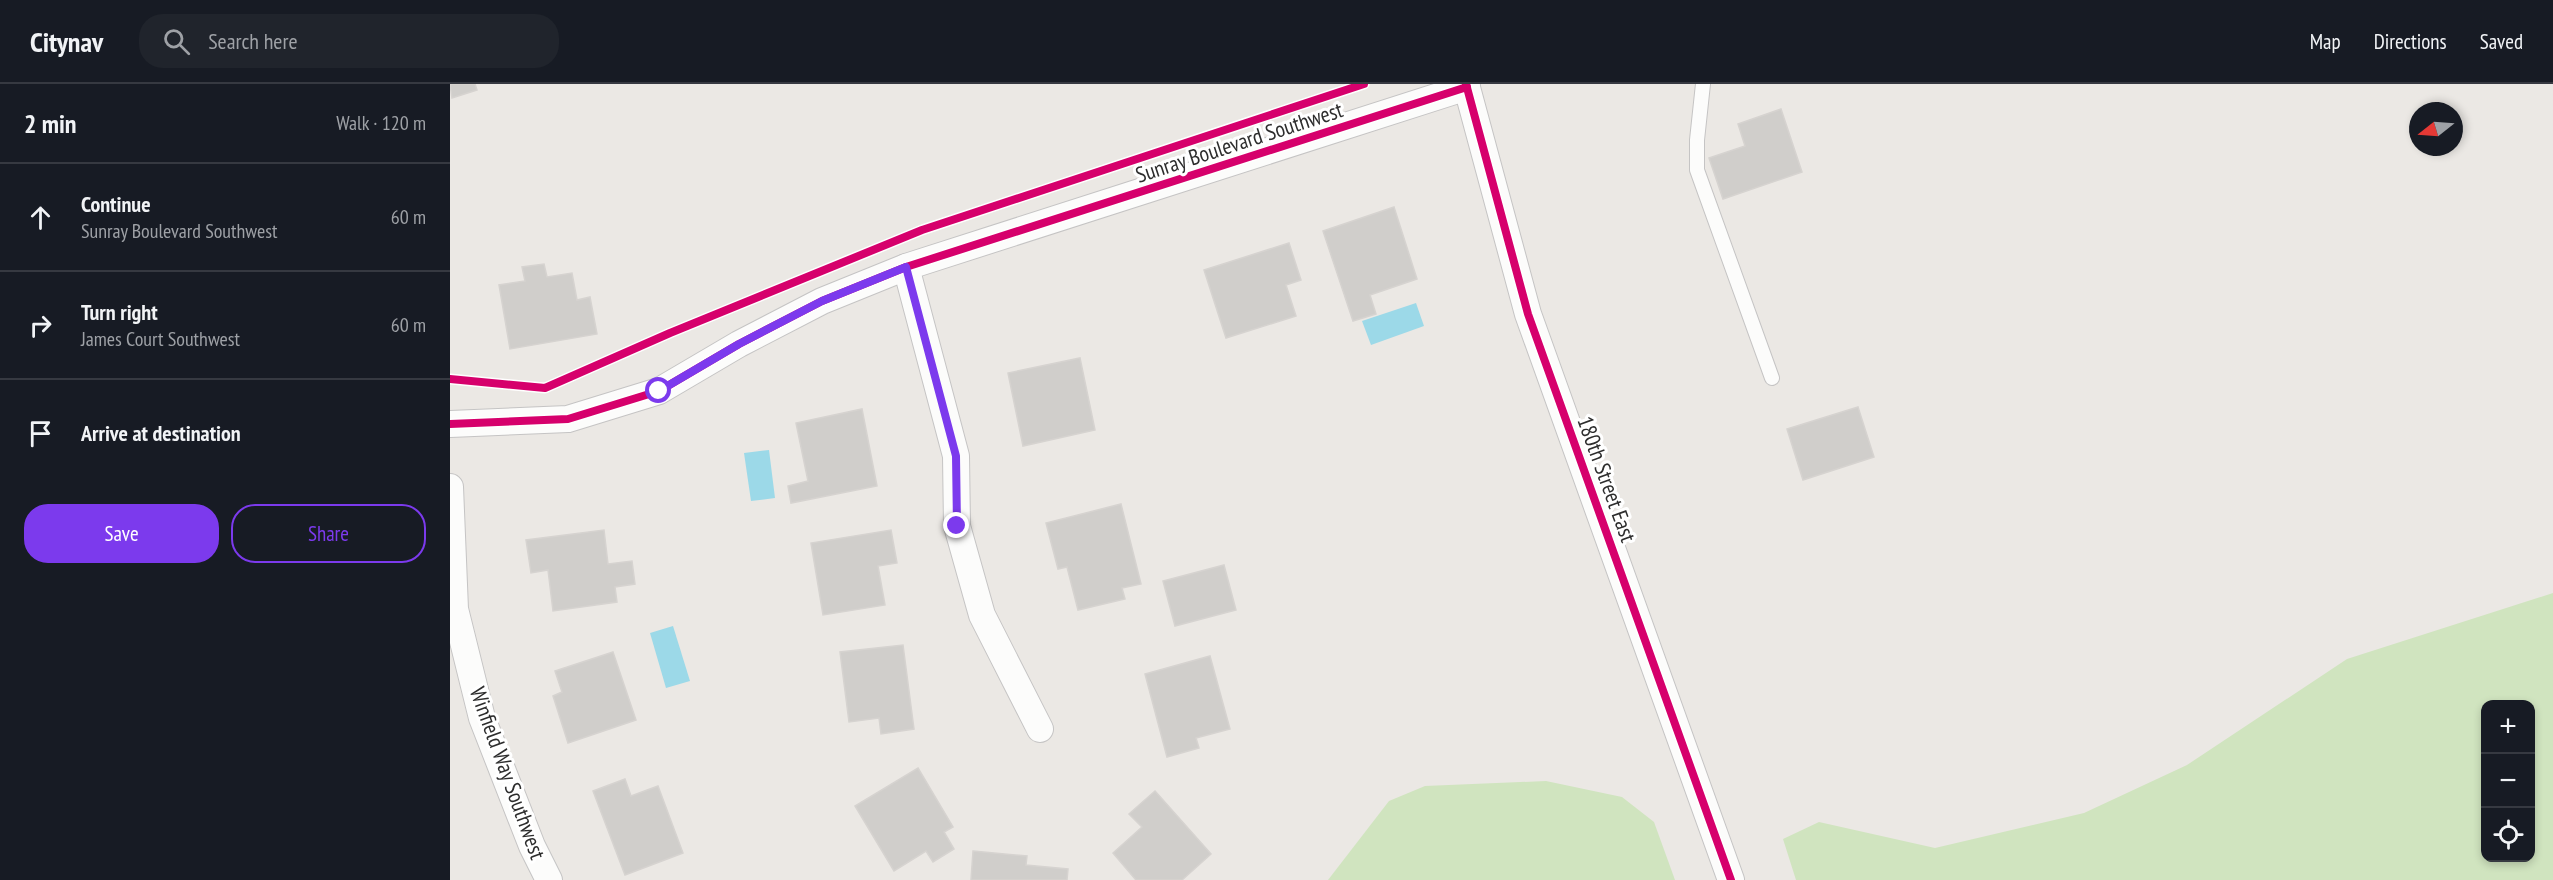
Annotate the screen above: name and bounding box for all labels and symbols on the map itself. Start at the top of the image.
street label: Sunray Boulevard Southwest [1132,95,1346,189]
north arrow [2409,102,2463,156]
route start [645,377,671,403]
street label: 180th Street East [1571,412,1643,546]
route end [943,512,969,538]
street label: Winfield Way Southwest [464,683,552,863]

